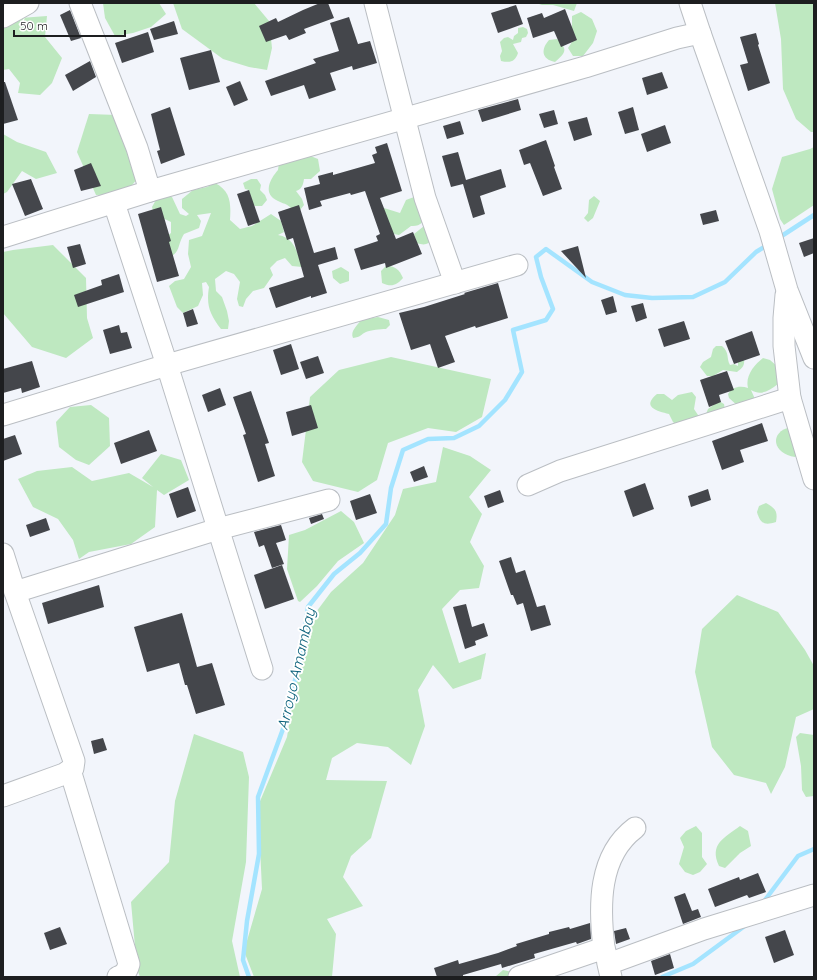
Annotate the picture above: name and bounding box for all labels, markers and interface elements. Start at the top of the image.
scale bar [14,12,125,38]
text: 50 m [20,18,48,33]
water label: Arroyo Amambay [273,605,320,732]

